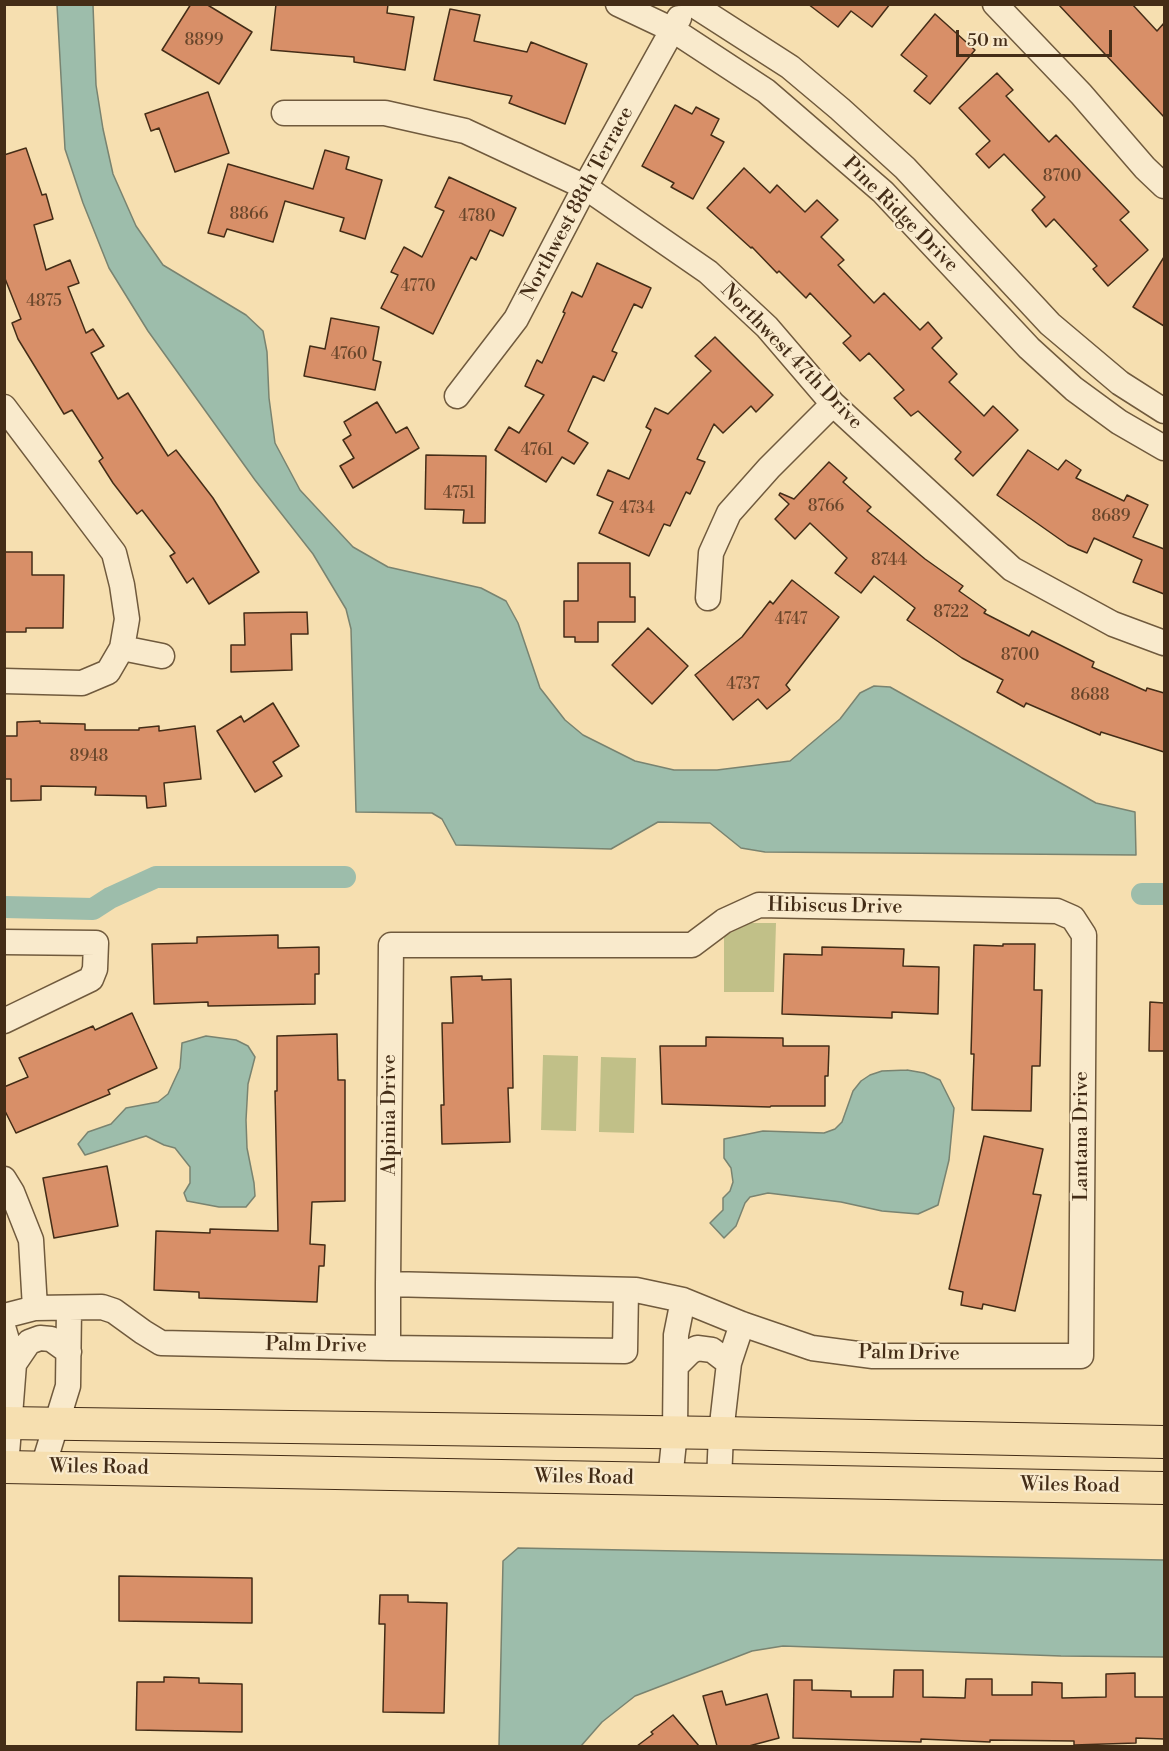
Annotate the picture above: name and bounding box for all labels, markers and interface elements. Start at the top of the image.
scale bar [959,18,1115,56]
text: 50 m [967,29,1008,52]
house number: 8899 [184,31,224,51]
street label: Northwest 88th Terrace [517,103,639,305]
street label: Pine Ridge Drive [837,152,963,278]
house number: 8700 [1043,167,1081,187]
house number: 8866 [229,205,269,225]
house number: 4780 [458,207,496,227]
house number: 4770 [400,277,436,297]
street label: Northwest 47th Drive [715,279,867,435]
house number: 4875 [26,292,62,312]
house number: 4760 [331,345,367,365]
house number: 4761 [521,441,553,461]
house number: 4751 [443,484,475,504]
house number: 8766 [808,497,844,517]
house number: 4734 [619,499,655,519]
house number: 8689 [1091,507,1131,527]
house number: 8744 [871,551,907,571]
house number: 8722 [933,603,969,623]
house number: 4747 [775,610,807,630]
house number: 8700 [1001,646,1039,666]
house number: 4737 [726,675,760,695]
house number: 8688 [1070,686,1110,706]
house number: 8948 [70,747,108,767]
street label: Hibiscus Drive [767,894,903,920]
street label: Alpinia Drive [378,1054,402,1176]
street label: Lantana Drive [1070,1071,1094,1201]
street label: Palm Drive [265,1333,367,1359]
street label: Palm Drive [858,1341,960,1367]
street label: Wiles Road [49,1455,149,1481]
street label: Wiles Road [534,1465,634,1491]
street label: Wiles Road [1020,1473,1120,1499]

